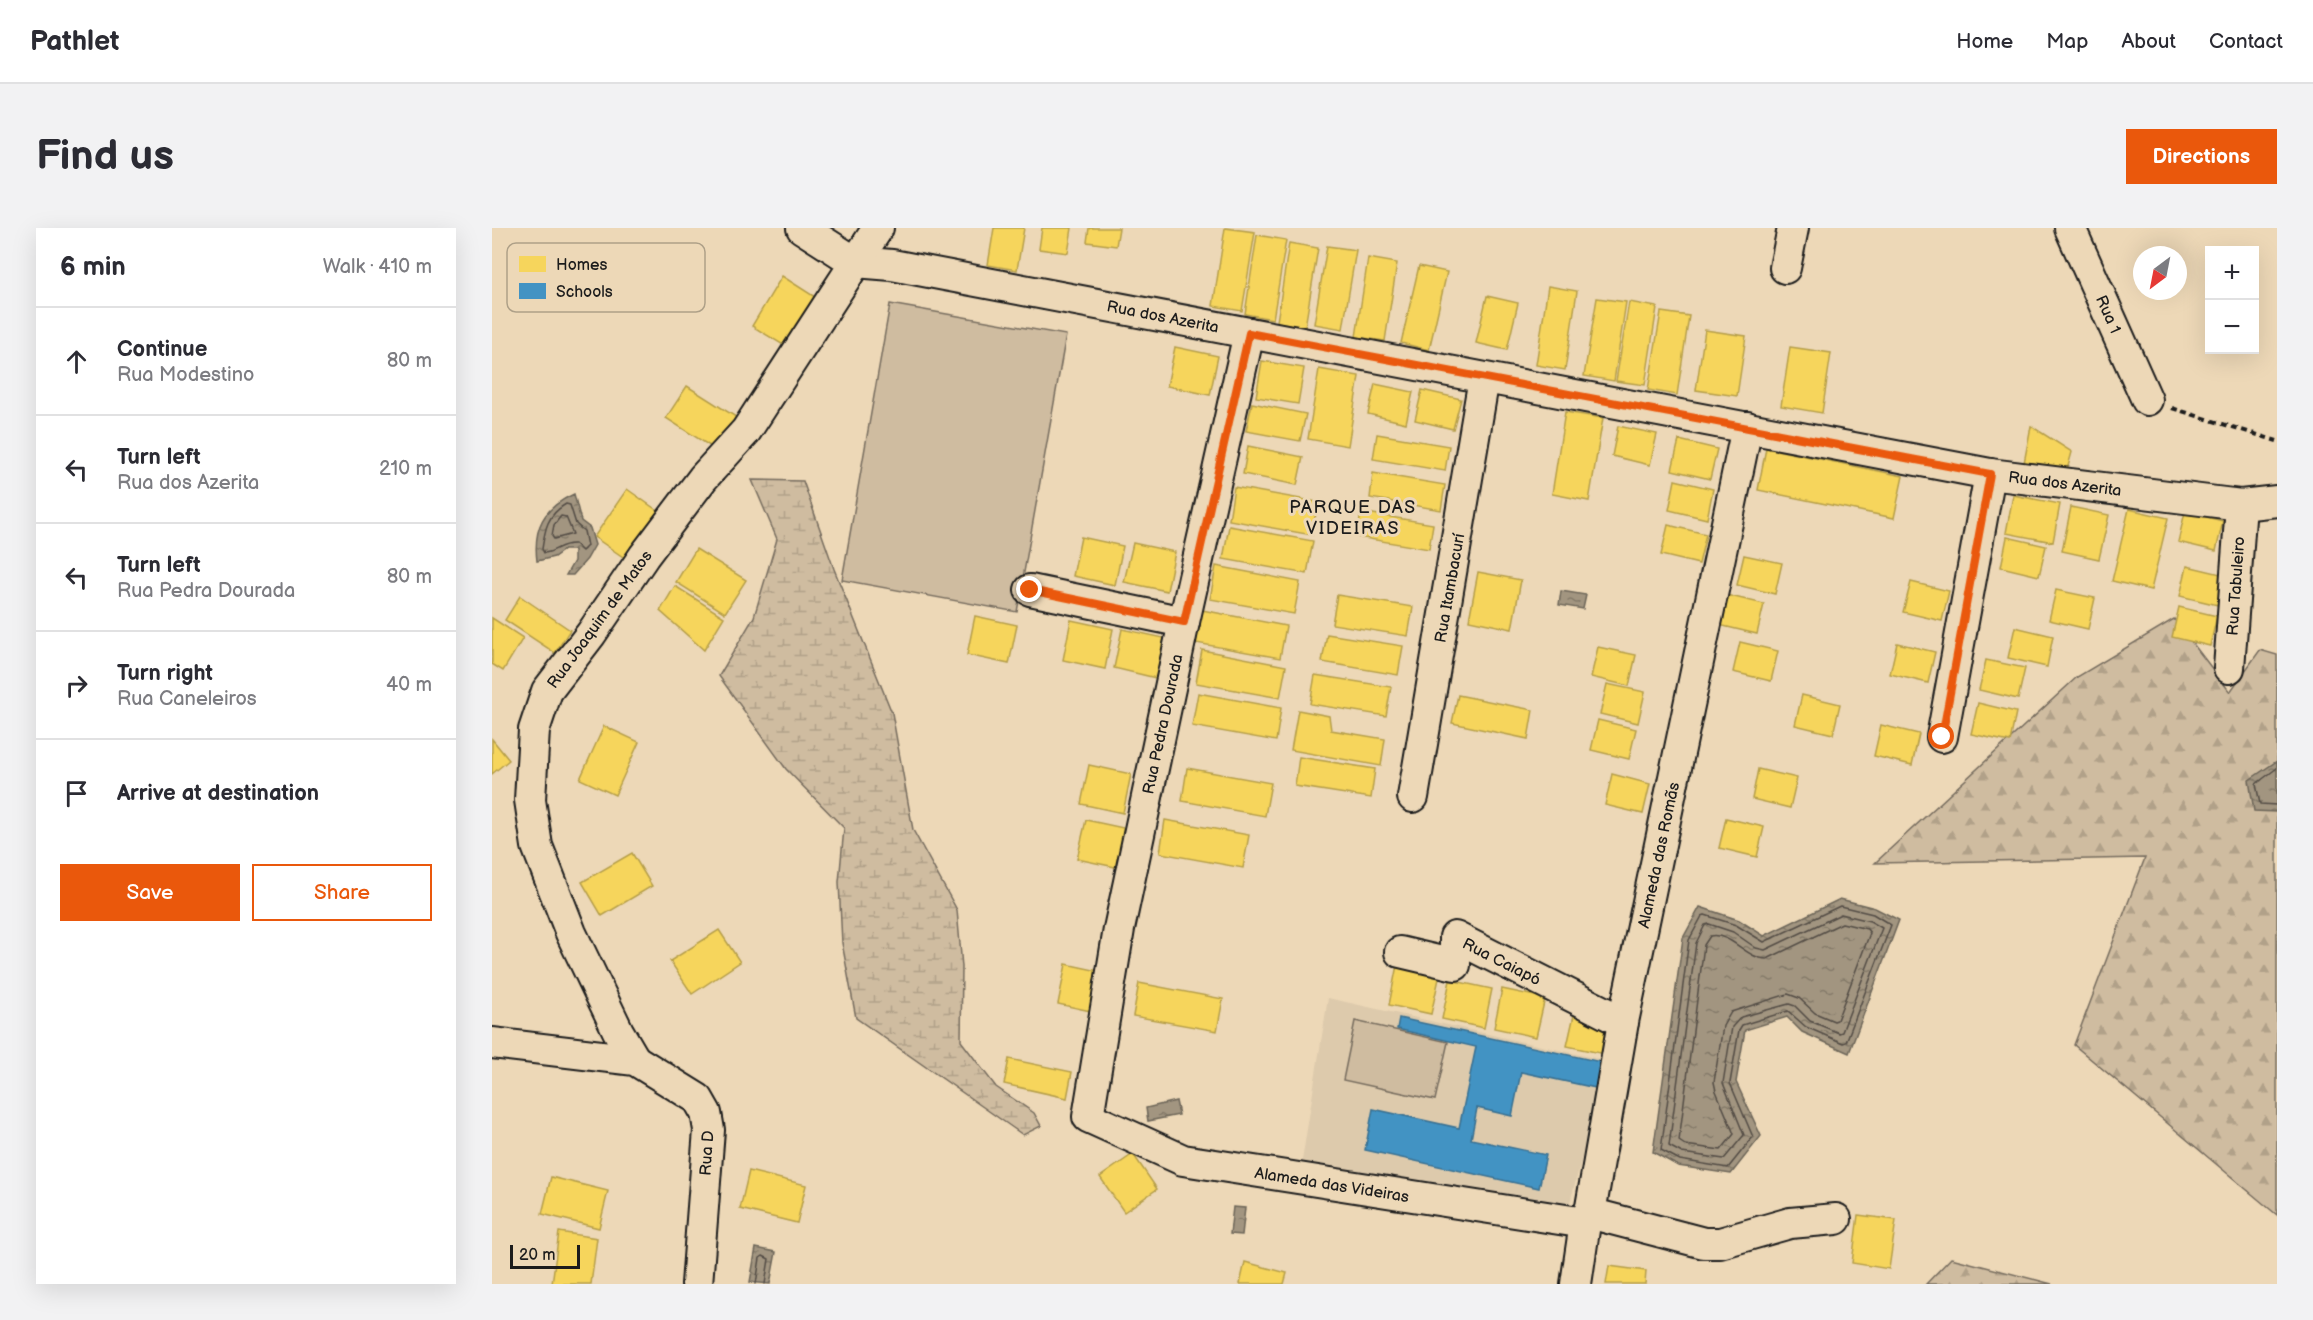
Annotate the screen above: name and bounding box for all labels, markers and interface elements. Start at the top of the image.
text: Pathlet [30,25,119,58]
text: Home [1956,29,2013,54]
text: Map [2046,29,2088,54]
text: About [2121,29,2176,54]
text: Contact [2209,29,2283,54]
button: Directions [2126,129,2277,184]
text: Find us [36,131,174,182]
legend [507,243,705,312]
north arrow [2133,246,2187,300]
map controls [2205,246,2259,354]
button: + [2205,246,2259,300]
text: 6 min [60,252,126,283]
text: Walk · 410 m [323,255,432,279]
text: Homes [556,256,608,275]
text: Schools [556,283,613,302]
street label: Rua 1 [2091,293,2124,337]
street label: Rua dos Azerita [1105,297,1220,338]
button: − [2205,300,2259,354]
text: Continue [117,336,207,363]
icon: ahead [60,345,93,378]
text: 80 m [387,349,432,373]
text: Rua Modestino [117,363,254,387]
text: Turn left [117,444,201,471]
icon: left [60,453,93,486]
text: 210 m [379,457,432,481]
street label: Rua dos Azerita [2007,468,2122,501]
text: Rua dos Azerita [117,471,259,495]
district label: PARQUE DAS VIDEIRAS [1289,497,1417,539]
street label: Rua Itambacurí [1432,532,1469,644]
street label: Rua Tabuleiro [2224,536,2249,636]
street label: Rua Joaquim de Matos [544,547,657,693]
text: Turn left [117,552,201,579]
icon: left [60,561,93,594]
text: 80 m [387,565,432,589]
route end [1016,576,1042,602]
text: Rua Pedra Dourada [117,579,295,603]
street label: Rua Pedra Dourada [1139,653,1188,796]
text: Turn right [117,660,213,687]
icon: right [60,669,93,702]
text: 40 m [386,673,432,697]
text: Rua Caneleiros [117,687,257,711]
route start [1928,723,1954,749]
icon: arrive [60,777,93,810]
text: Arrive at destination [117,780,319,807]
street label: Alameda das Romãs [1635,780,1684,930]
button: Save [60,864,240,921]
button: Share [252,864,432,921]
street label: Rua Caiapó [1459,935,1544,990]
street label: Rua D [696,1130,719,1176]
street label: Alameda das Videiras [1253,1164,1410,1207]
scale bar [510,1242,580,1270]
text: 20 m [519,1246,555,1265]

